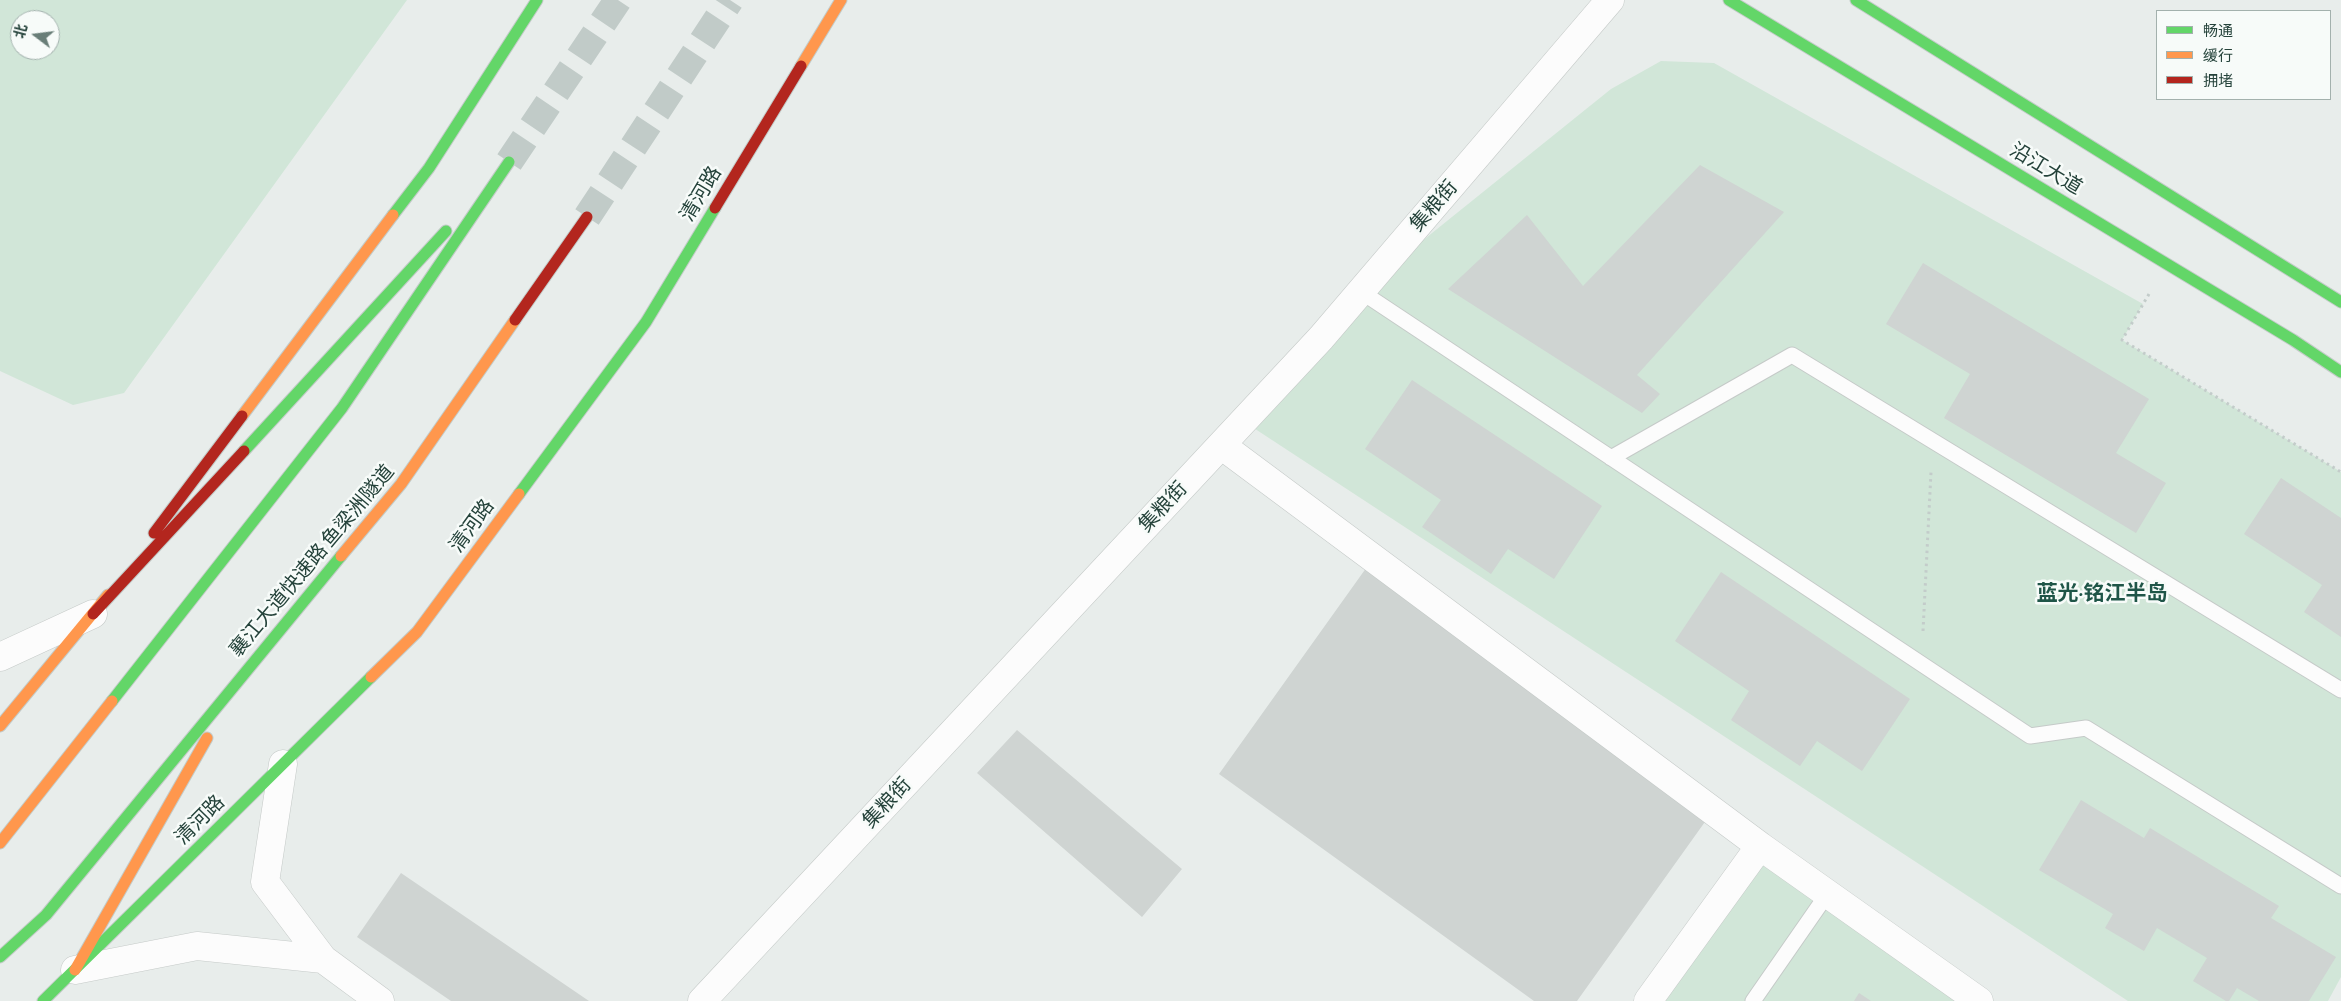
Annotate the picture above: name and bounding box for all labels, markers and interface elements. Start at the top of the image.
north arrow [10,10,60,60]
legend [2156,10,2331,100]
text: 北 [13,23,30,40]
text: 畅通 [2203,24,2233,39]
text: 缓行 [2203,49,2233,64]
text: 拥堵 [2203,74,2233,89]
street label: 沿江大道 [2006,138,2086,200]
street label: 清河路 [675,162,727,226]
street label: 集粮街 [1405,175,1463,237]
street label: 襄江大道快速路 鱼梁洲隧道 [225,460,399,662]
street label: 集粮街 [1134,477,1192,537]
street label: 清河路 [445,495,499,557]
district label: 蓝光·铭江半岛 [2037,581,2167,607]
street label: 集粮街 [858,773,916,833]
street label: 清河路 [170,790,230,850]

